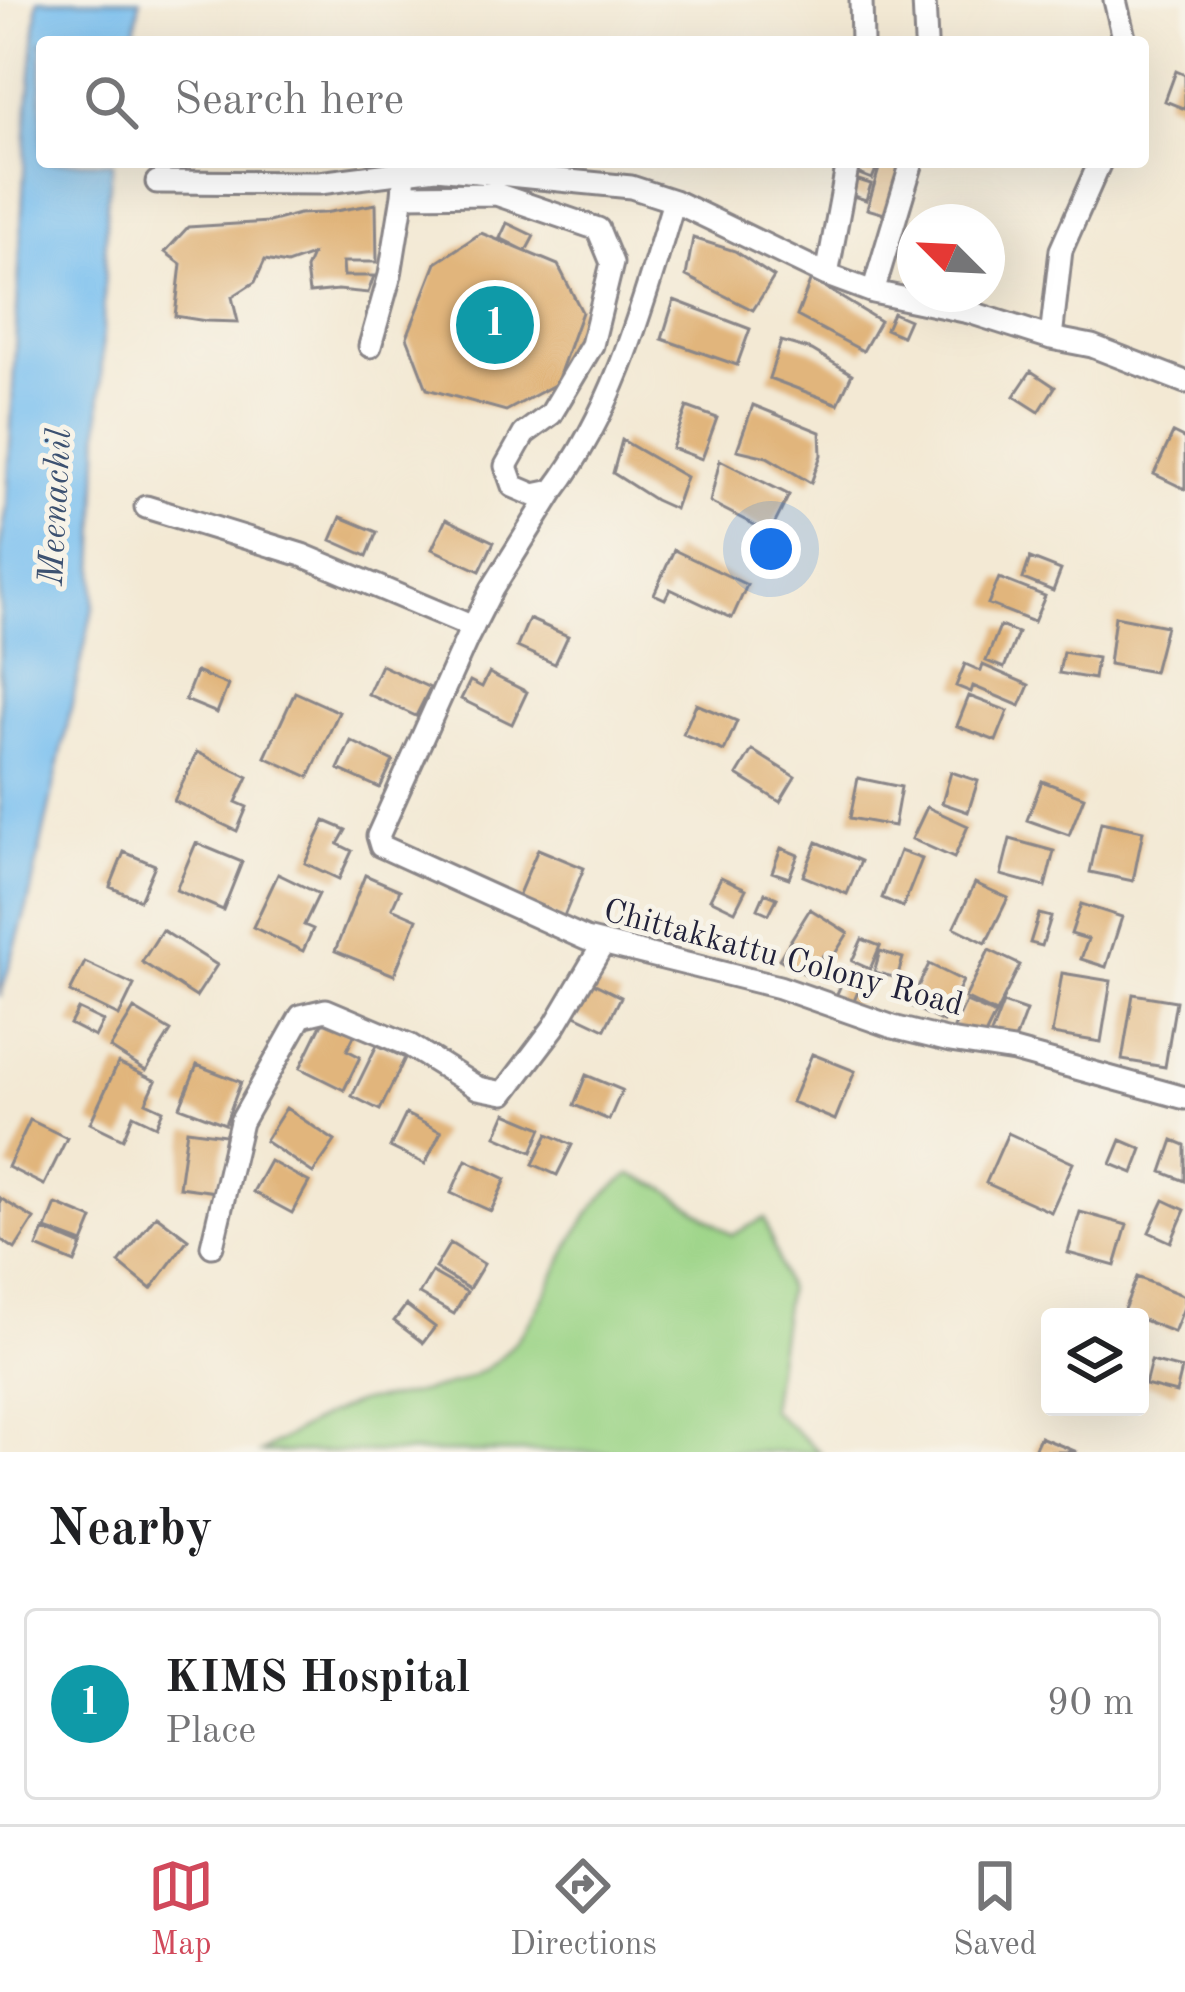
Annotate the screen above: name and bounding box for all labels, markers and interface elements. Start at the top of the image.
search box [36,36,1149,168]
icon: search [78,69,144,135]
text: Search here [174,79,404,124]
north arrow [897,204,1005,312]
pin: 1 [456,280,534,370]
water label: Meenachil [35,427,79,588]
your location [741,519,801,579]
street label: Chittakkattu Colony Road [600,895,966,1023]
map controls [1041,1308,1149,1416]
button: layers [1041,1308,1149,1416]
text: Nearby [48,1505,213,1556]
text: KIMS Hospital [165,1657,470,1702]
text: 1 [79,1684,101,1723]
text: 90 m [1047,1684,1134,1723]
text: Place [165,1712,256,1751]
tab: Map [148,1853,214,1966]
tab: Directions [510,1853,657,1966]
tab: Saved [953,1853,1037,1966]

